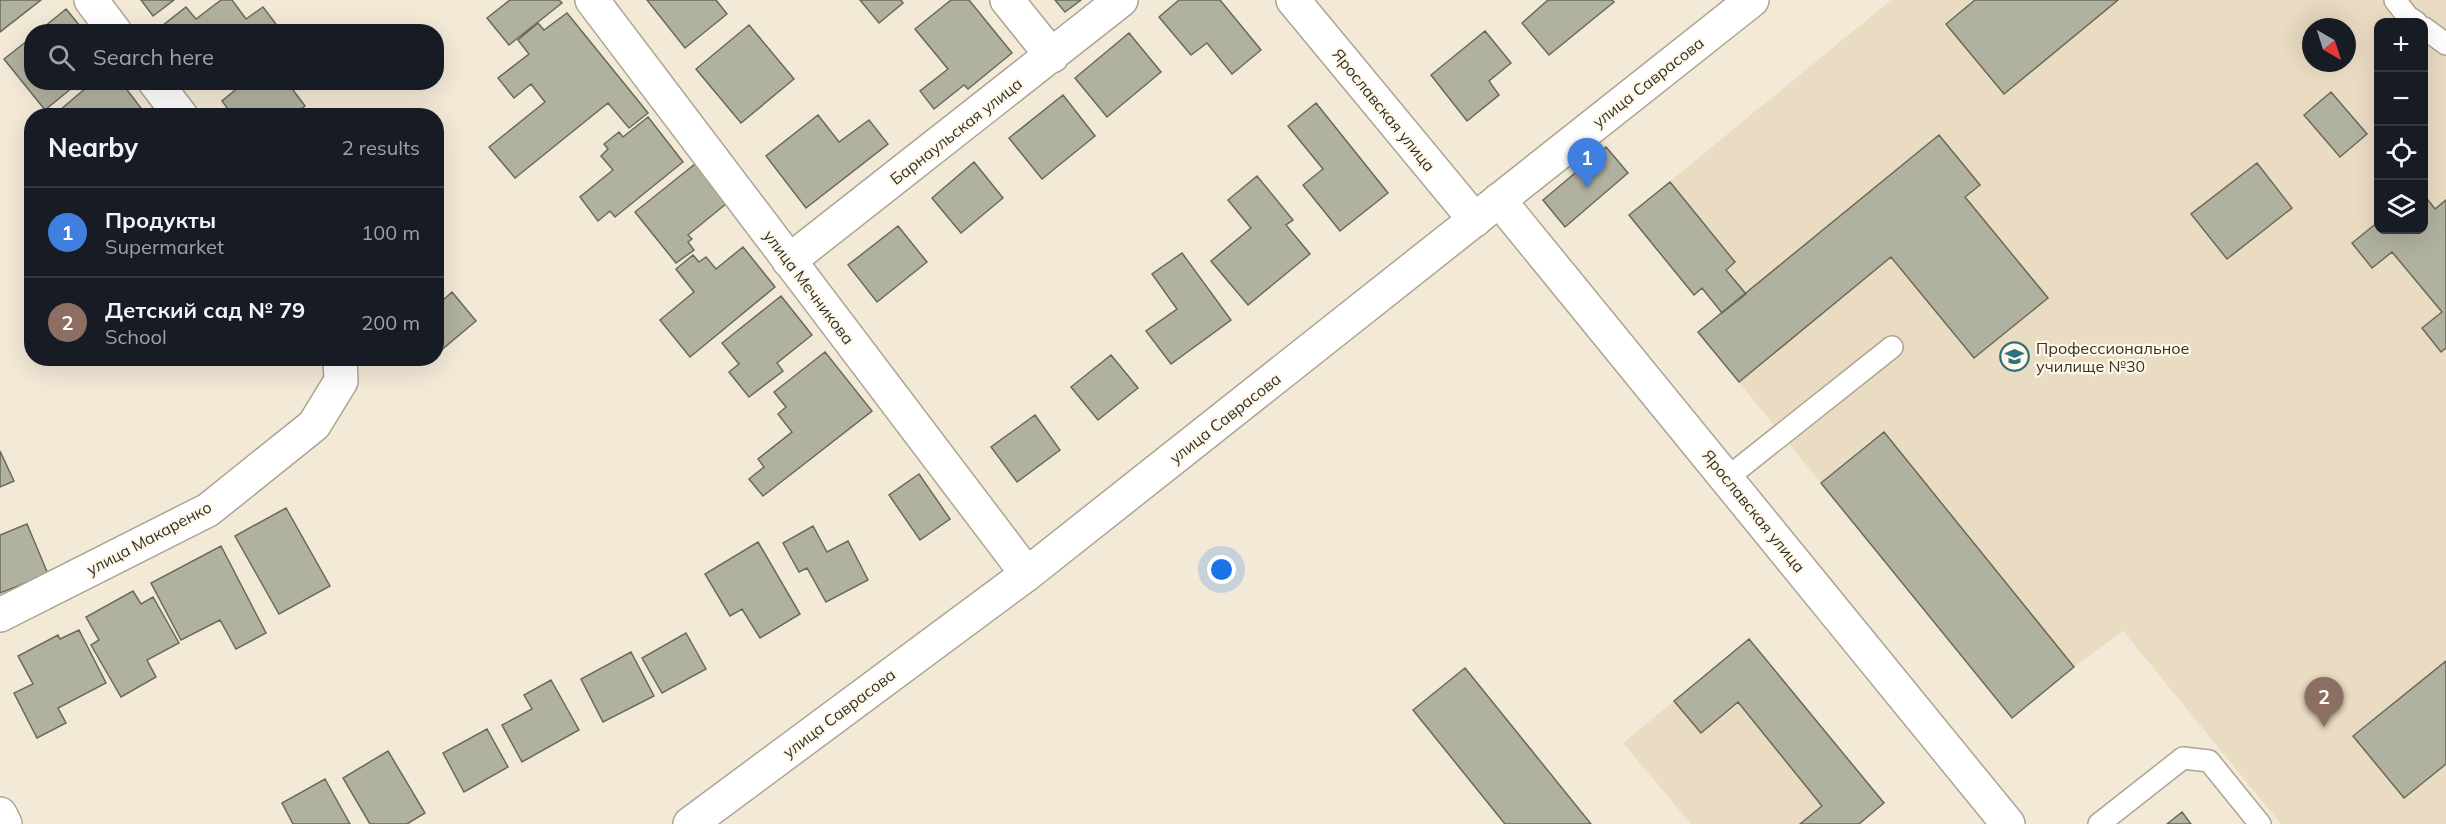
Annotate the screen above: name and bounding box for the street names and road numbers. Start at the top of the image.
street label: улица Саврасова [1588,32,1708,132]
street label: Ярославская улица [1328,45,1440,175]
street label: Барнаульская улица [886,73,1026,189]
street label: улица Мечникова [759,226,859,348]
street label: улица Саврасова [1165,368,1285,468]
street label: Ярославская улица [1698,446,1810,576]
street label: улица Макаренко [83,497,215,579]
street label: улица Саврасова [779,664,899,762]

